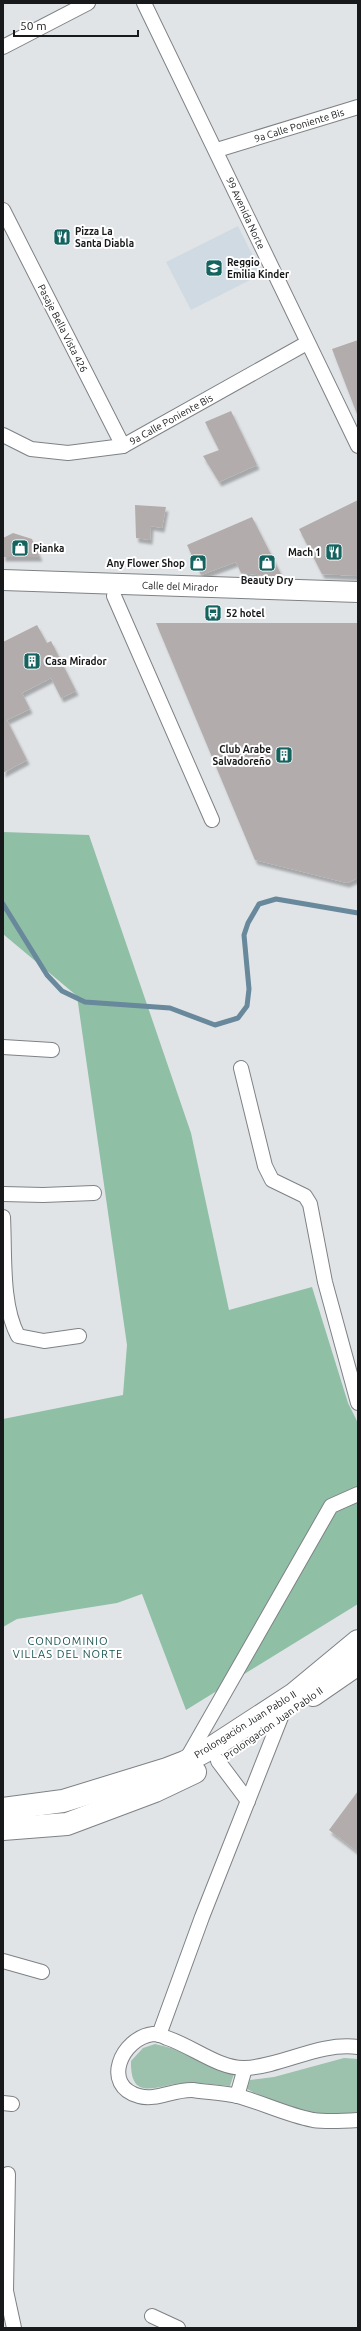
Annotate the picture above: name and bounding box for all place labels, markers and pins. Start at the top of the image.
place label: Pizza La Santa Diabla [75,226,134,249]
restaurant icon: Pizza La Santa Diabla [52,227,72,247]
place label: Reggio Emilia Kinder [227,257,290,280]
school or university icon: Reggio Emilia Kinder [204,258,224,278]
shop icon: Pianka [10,538,30,558]
restaurant icon: Mach 1 [324,542,344,562]
place label: Pianka [33,543,64,554]
place label: Mach 1 [288,547,321,558]
shop icon: Any Flower Shop [188,553,208,573]
shop icon: Beauty Dry [257,553,277,573]
place label: Any Flower Shop [106,558,185,569]
place label: Beauty Dry [241,575,294,586]
bus stop icon: 52 hotel [203,603,223,623]
place label: 52 hotel [226,608,264,619]
building icon: Casa Mirador [22,651,42,671]
place label: Casa Mirador [45,656,108,667]
place label: Club Arabe Salvadoreño [212,744,271,767]
building icon: Club Arabe Salvadoreño [274,745,294,765]

